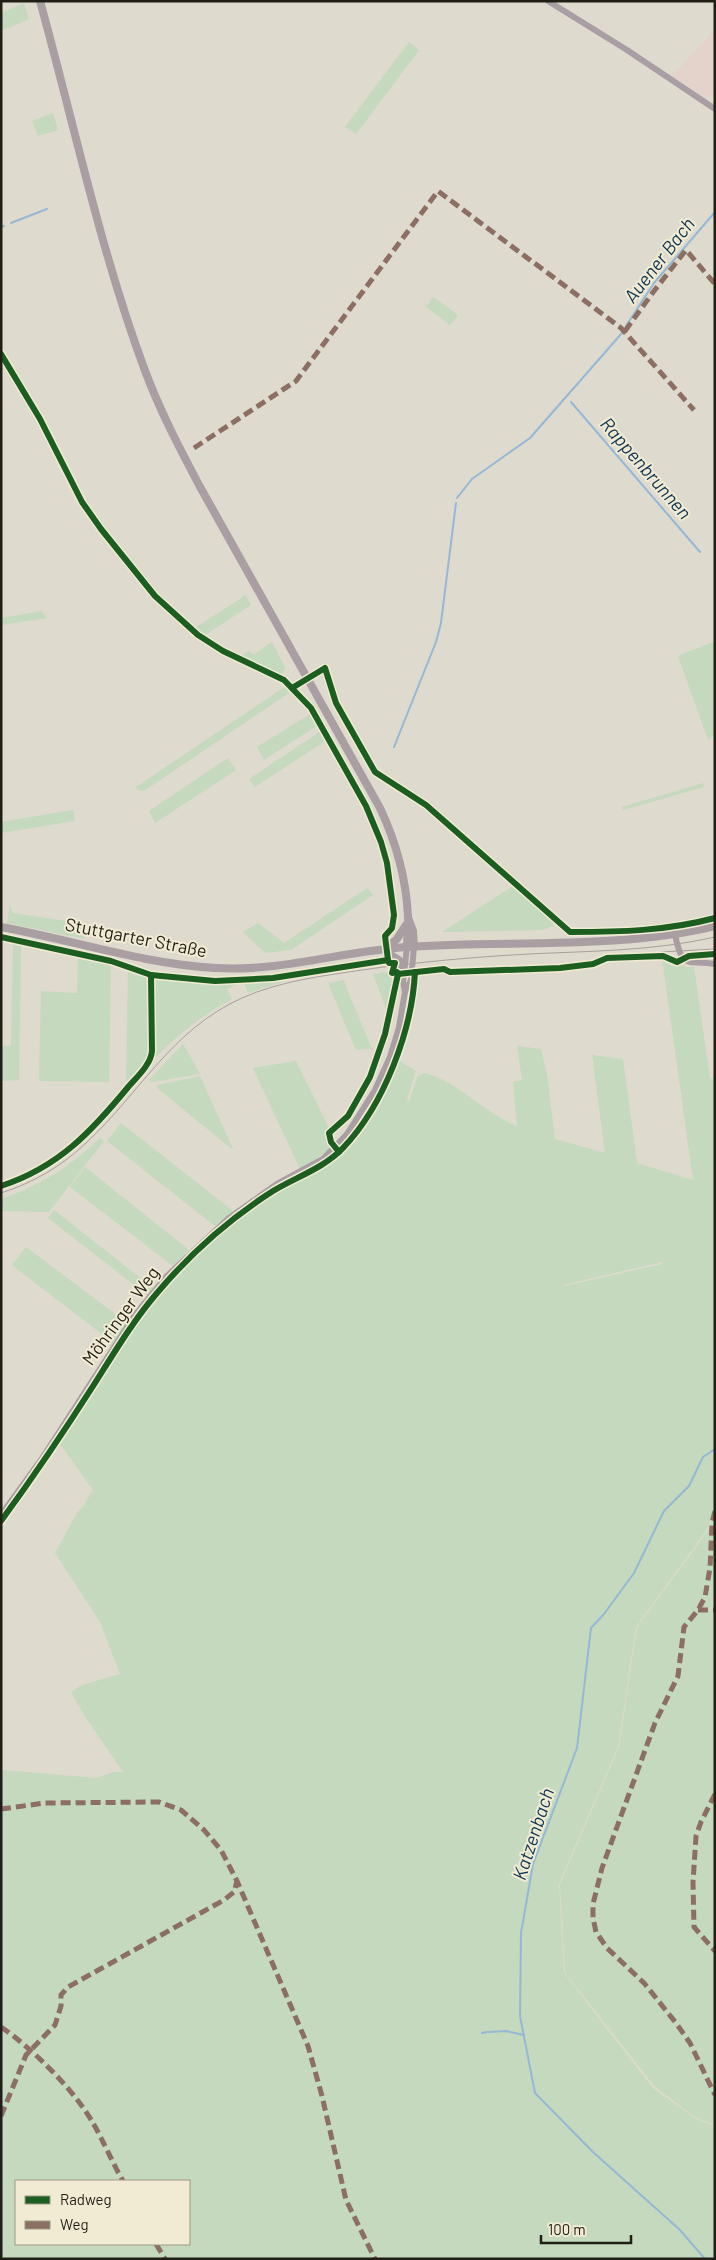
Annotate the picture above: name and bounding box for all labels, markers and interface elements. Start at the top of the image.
water label: Auener Bach [618,212,699,307]
water label: Rappenbrunnen [596,412,697,523]
street label: Stuttgarter Straße [64,913,209,962]
street label: Möhringer Weg [77,1262,163,1369]
water label: Katzenbach [507,1785,558,1883]
legend [15,2180,190,2245]
text: Radweg [60,2190,112,2208]
scale bar [541,2212,631,2244]
text: Weg [60,2215,88,2233]
text: 100 m [548,2220,586,2238]

